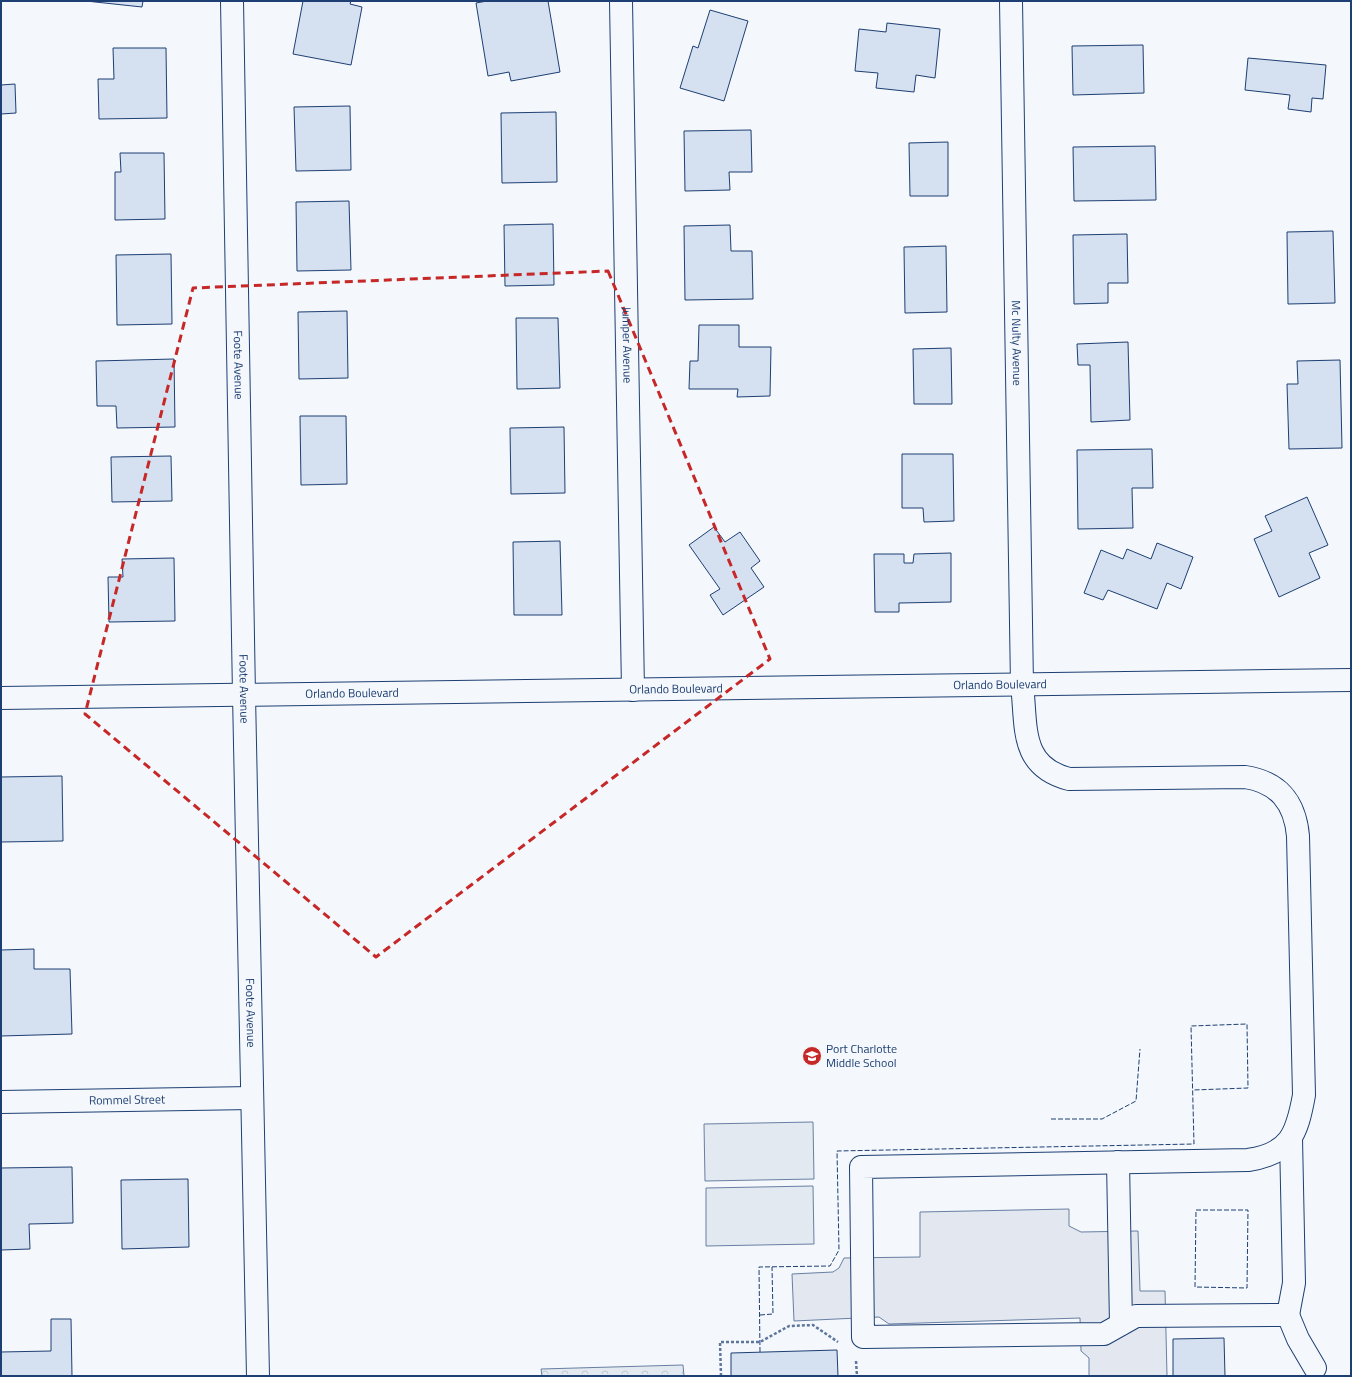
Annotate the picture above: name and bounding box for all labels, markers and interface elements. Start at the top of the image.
street label: Mc Nulty Avenue [1007,300,1027,386]
street label: Jumper Avenue [617,306,638,383]
street label: Foote Avenue [229,330,249,400]
street label: Foote Avenue [234,654,255,724]
street label: Orlando Boulevard [953,674,1047,694]
street label: Orlando Boulevard [629,678,723,699]
street label: Orlando Boulevard [305,683,399,703]
street label: Foote Avenue [241,978,261,1048]
place label: Port Charlotte Middle School [826,1039,897,1072]
school or university icon: Port Charlotte Middle School [801,1045,823,1067]
street label: Rommel Street [89,1089,166,1110]

